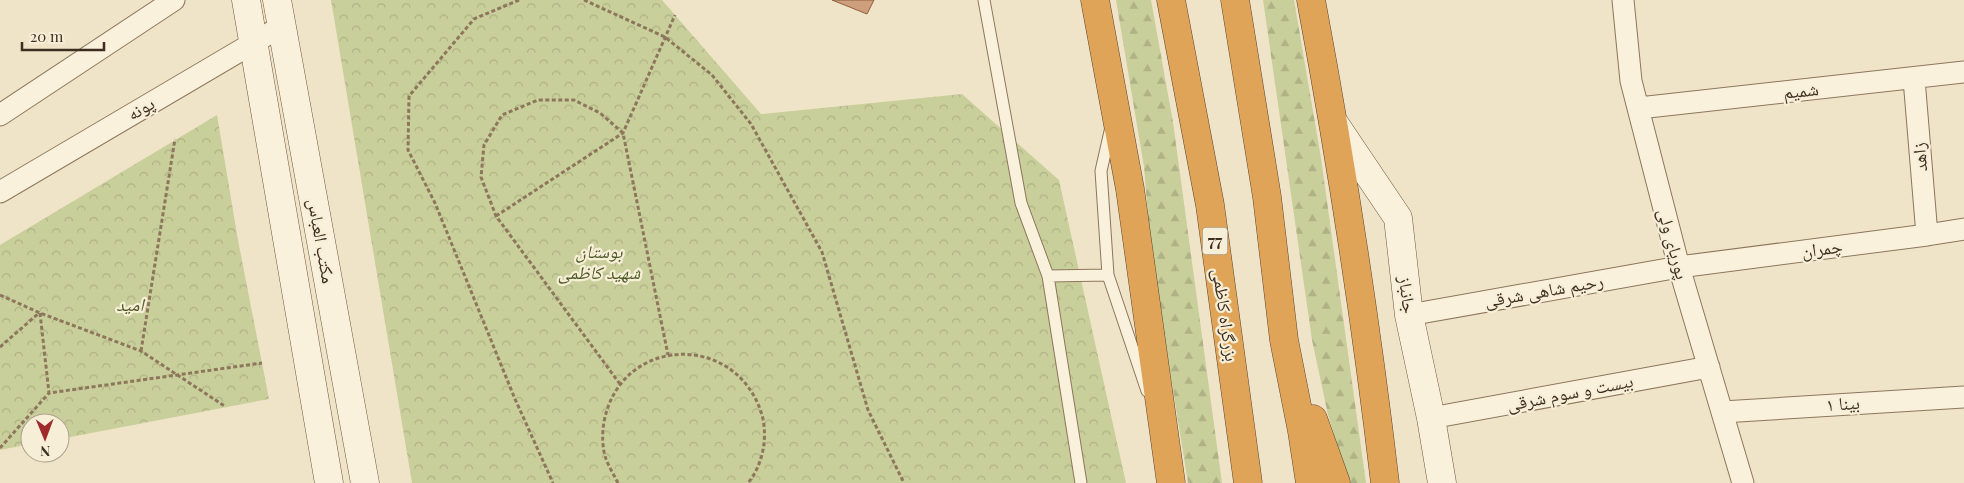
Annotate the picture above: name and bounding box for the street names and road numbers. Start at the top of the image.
street label: شمیم [1782,76,1820,105]
street label: پونه [123,91,159,126]
street label: زاهد [1906,142,1932,173]
street label: مکتب العباس [303,197,341,285]
street label: پوریای ولی [1653,206,1695,282]
road number: 77 [1202,228,1228,255]
street label: چمران [1800,234,1844,262]
street label: بزرگراه کاظمی [1208,267,1244,363]
street label: رحیم شاهی شرقی [1483,268,1605,313]
street label: جانباز [1394,274,1422,315]
street label: بیست و سوم شرقی [1505,368,1635,417]
street label: بینا ۱ [1825,390,1861,416]

